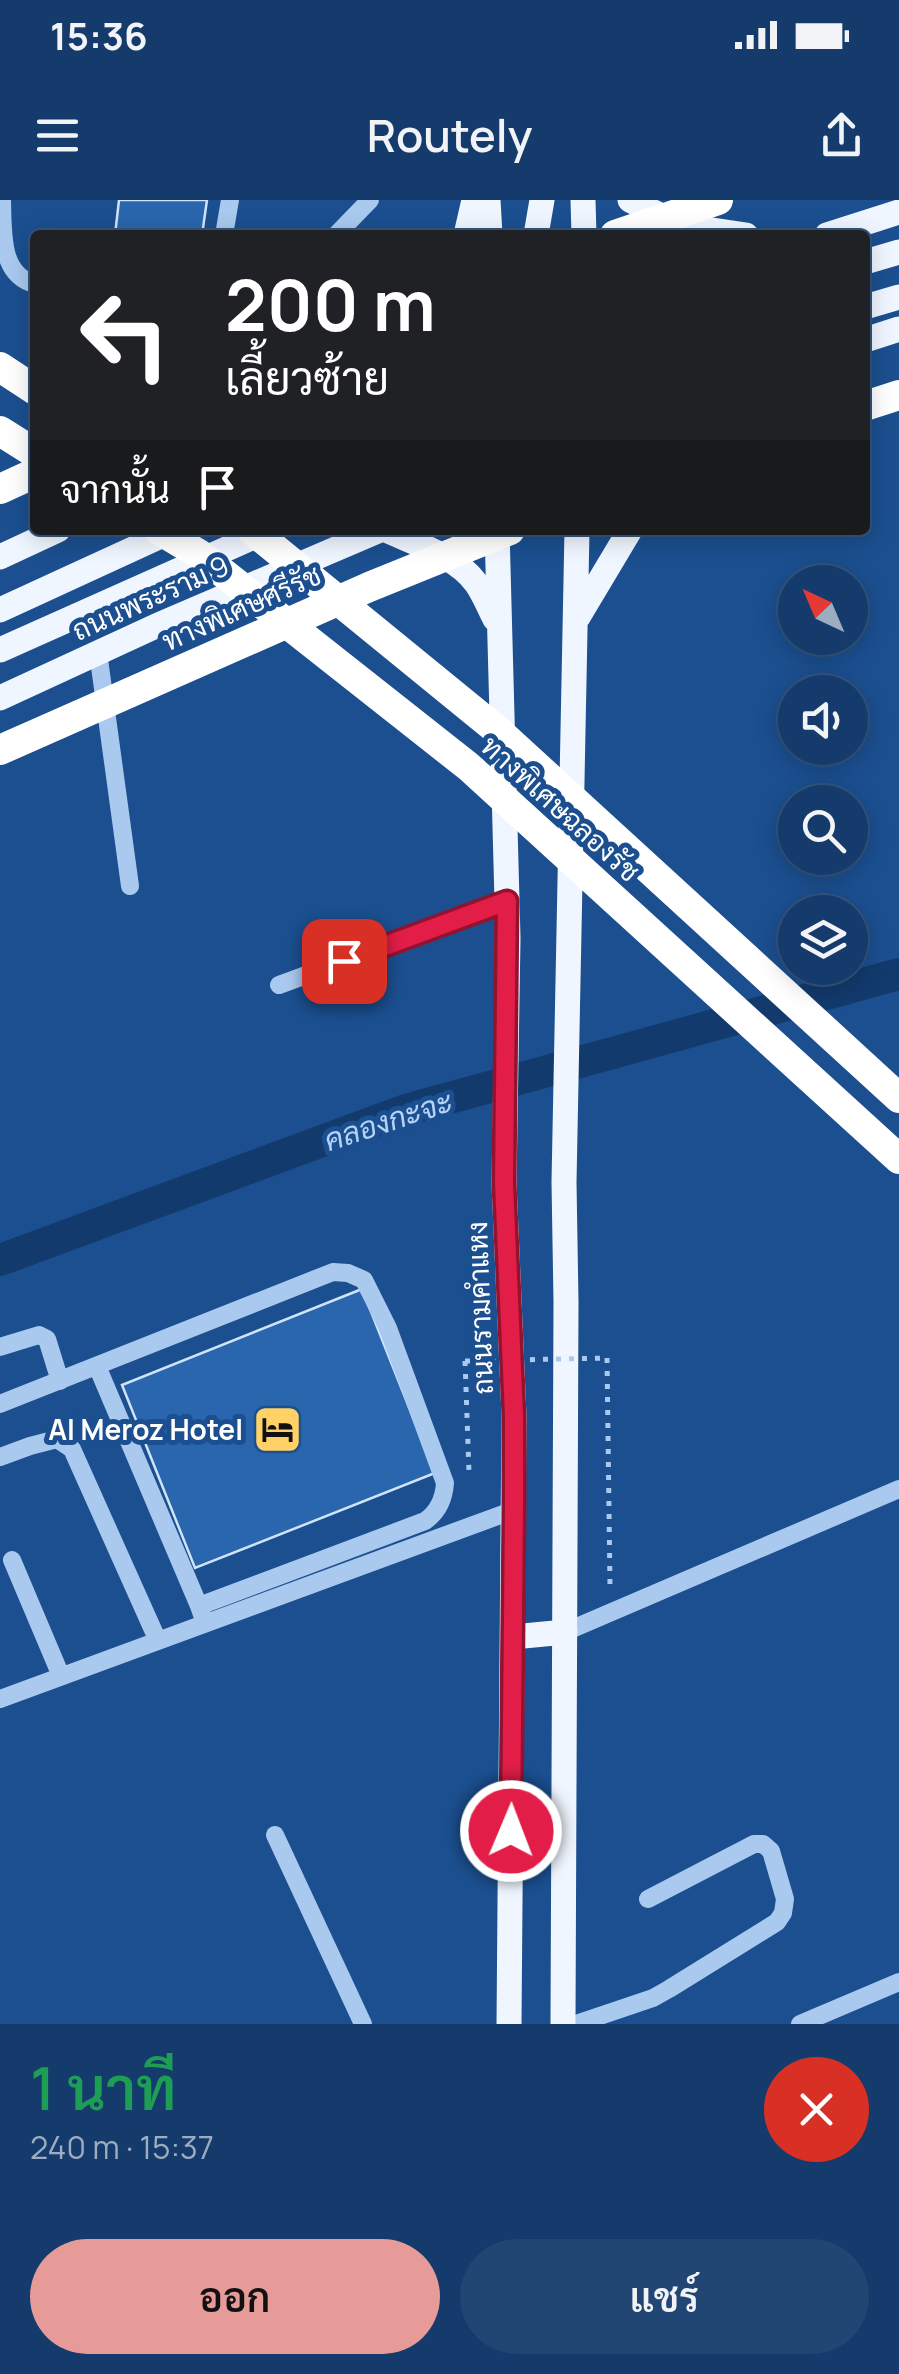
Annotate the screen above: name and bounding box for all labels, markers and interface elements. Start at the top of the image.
text: 15:36 [50,9,148,61]
text: Routely [367,104,532,166]
icon: menu [30,108,85,163]
icon: share [814,108,869,163]
text: 200 m [225,256,436,352]
icon: left [60,270,190,400]
text: เลี้ยวซ้าย [225,347,389,409]
icon: arrive [190,460,245,515]
text: จากนั้น [60,462,170,514]
street label: ถนนพระราม 9 [66,545,234,649]
street label: ทางพิเศษศรีรัช [155,555,327,659]
north arrow [778,565,868,655]
map controls [778,565,868,985]
button: sound [778,675,868,765]
street label: ทางพิเศษฉลองรัช [474,727,648,889]
button: search [778,785,868,875]
button: layers [778,895,868,985]
pin [302,919,387,1004]
icon: arrive [317,934,372,989]
water label: คลองกะจะ [319,1080,457,1160]
street label: ถนนรามคำแหง [457,1221,501,1395]
hotel icon: Al Meroz Hotel [252,1403,304,1455]
place label: Al Meroz Hotel [48,1410,243,1448]
position arrow [459,1779,563,1883]
text: 1 นาที [30,2046,176,2128]
button: close [764,2057,869,2162]
text: 240 m · 15:37 [30,2125,214,2169]
button: ออก [30,2239,440,2354]
button: แชร์ [460,2239,869,2354]

